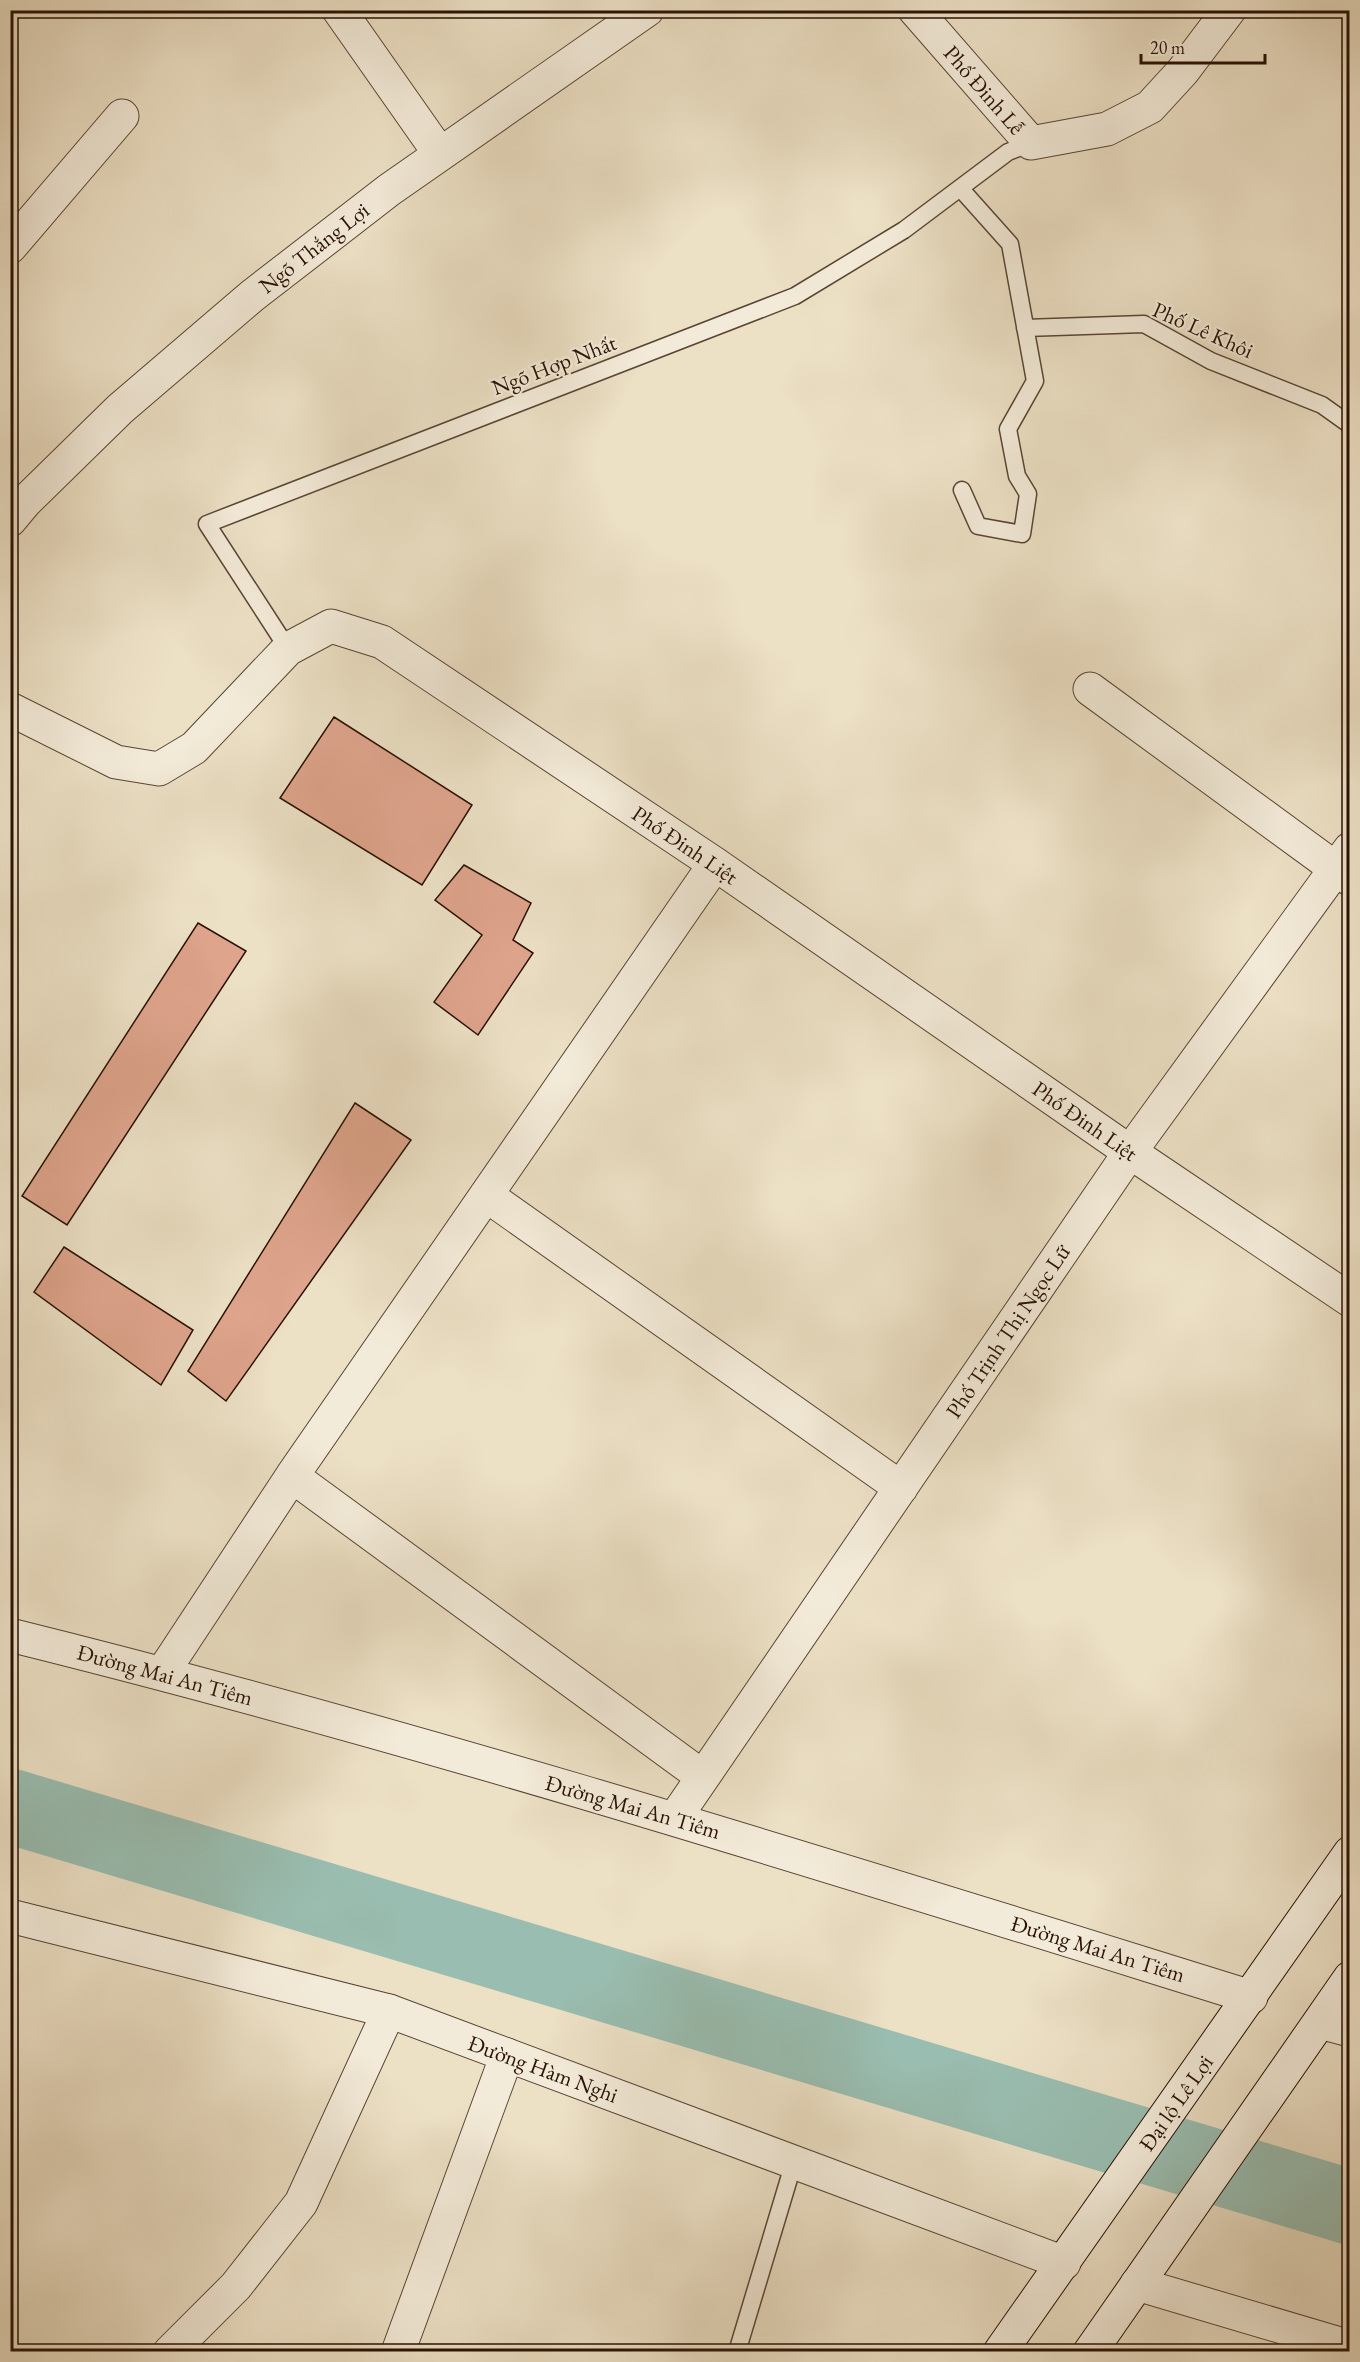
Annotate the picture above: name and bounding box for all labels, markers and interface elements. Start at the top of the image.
scale bar [1141,27,1266,65]
text: 20 m [1150,36,1185,59]
street label: Phố Đinh Lễ [937,39,1031,141]
street label: Ngõ Thắng Lợi [253,196,375,300]
street label: Phố Lê Khôi [1148,295,1258,365]
street label: Ngõ Hợp Nhất [487,328,621,402]
street label: Phố Đinh Liệt [626,799,744,891]
street label: Phố Đinh Liệt [1027,1074,1143,1168]
street label: Phố Trịnh Thị Ngọc Lữ [939,1238,1077,1424]
street label: Đường Mai An Tiêm [74,1638,256,1712]
street label: Đường Mai An Tiêm [542,1768,724,1846]
street label: Đường Mai An Tiêm [1007,1909,1189,1989]
street label: Đường Hàm Nghi [464,2028,622,2110]
street label: Đại lộ Lê Lợi [1132,2049,1220,2157]

